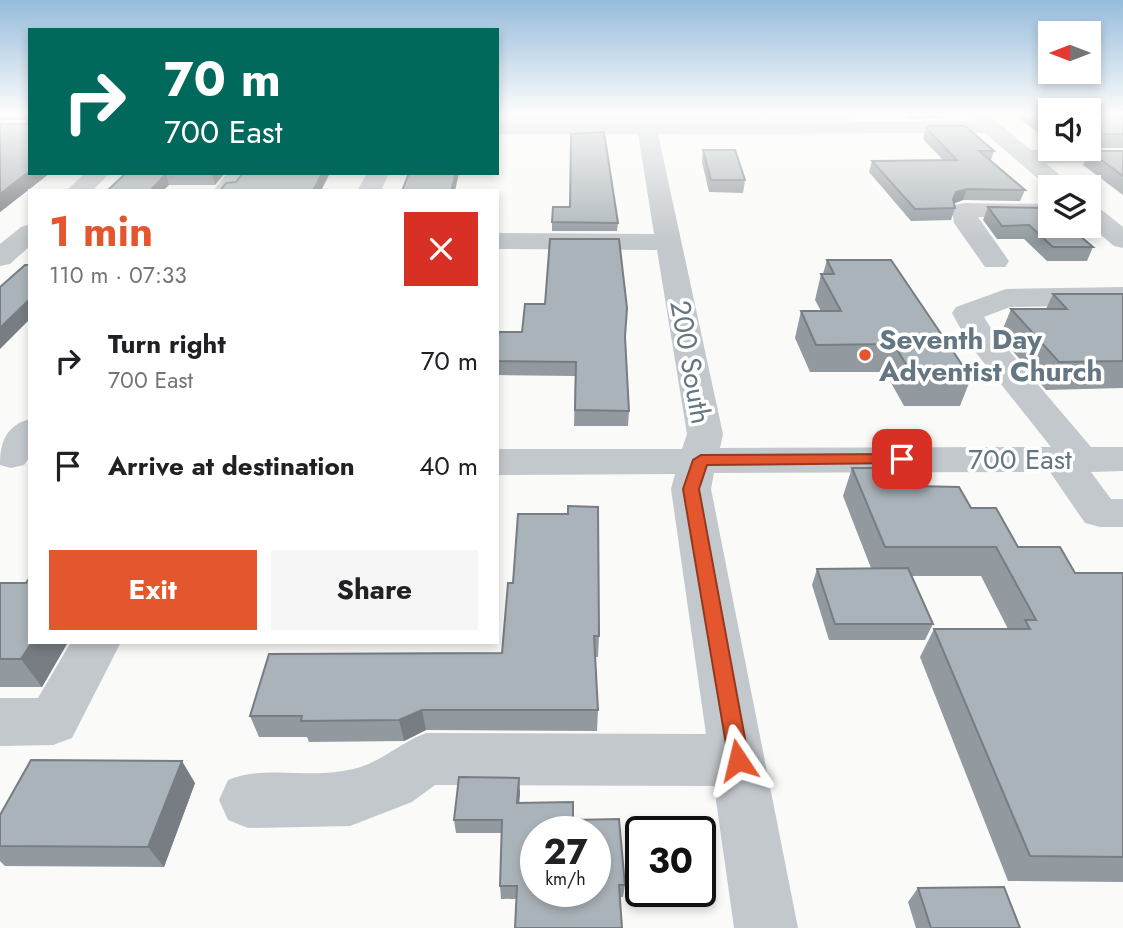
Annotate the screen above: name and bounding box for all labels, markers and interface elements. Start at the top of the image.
north arrow [1038,21,1101,84]
map controls [1038,21,1101,238]
text: 70 m [164,44,281,114]
icon: right [49,56,140,147]
button: sound [1038,98,1101,161]
text: 700 East [164,109,282,155]
button: layers [1038,175,1101,238]
text: 1 min [49,201,153,262]
button: close [404,212,478,286]
text: 110 m · 07:33 [49,258,187,292]
street label: 200 South [659,297,722,427]
place label: Seventh Day Adventist Church [878,319,1103,392]
text: Turn right [108,325,226,363]
icon: right [49,342,87,380]
text: 70 m [421,342,478,380]
marker: Seventh Day Adventist Church [857,347,873,363]
text: 700 East [108,363,193,397]
pin [872,429,932,489]
street label: 700 East [968,439,1072,480]
icon: arrive [883,440,921,478]
icon: arrive [49,447,87,485]
text: Arrive at destination [108,447,355,485]
text: 40 m [419,447,478,485]
button: Exit [49,550,257,630]
button: Share [271,550,478,630]
position arrow [701,723,775,797]
speed limit sign: 30 [625,816,716,907]
text: 27 [543,827,588,877]
text: km/h [545,866,586,892]

